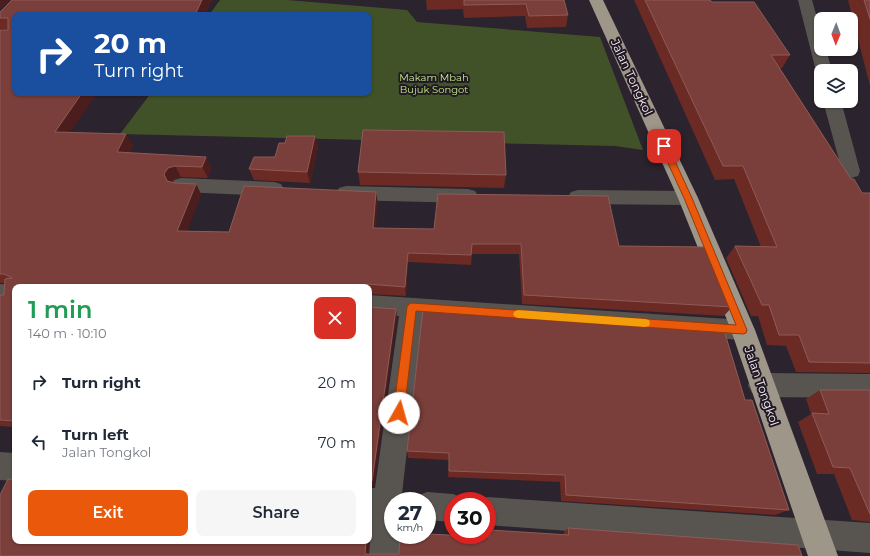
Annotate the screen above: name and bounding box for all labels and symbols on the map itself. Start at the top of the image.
north arrow [814,12,858,56]
street label: Jalan Tongkol [607,36,656,118]
park label: Makam Mbah Bujuk Songot [399,71,469,96]
pin [647,129,681,163]
street label: Jalan Tongkol [741,344,783,427]
position arrow [378,392,420,434]
speed limit sign: 30 [444,492,496,544]

